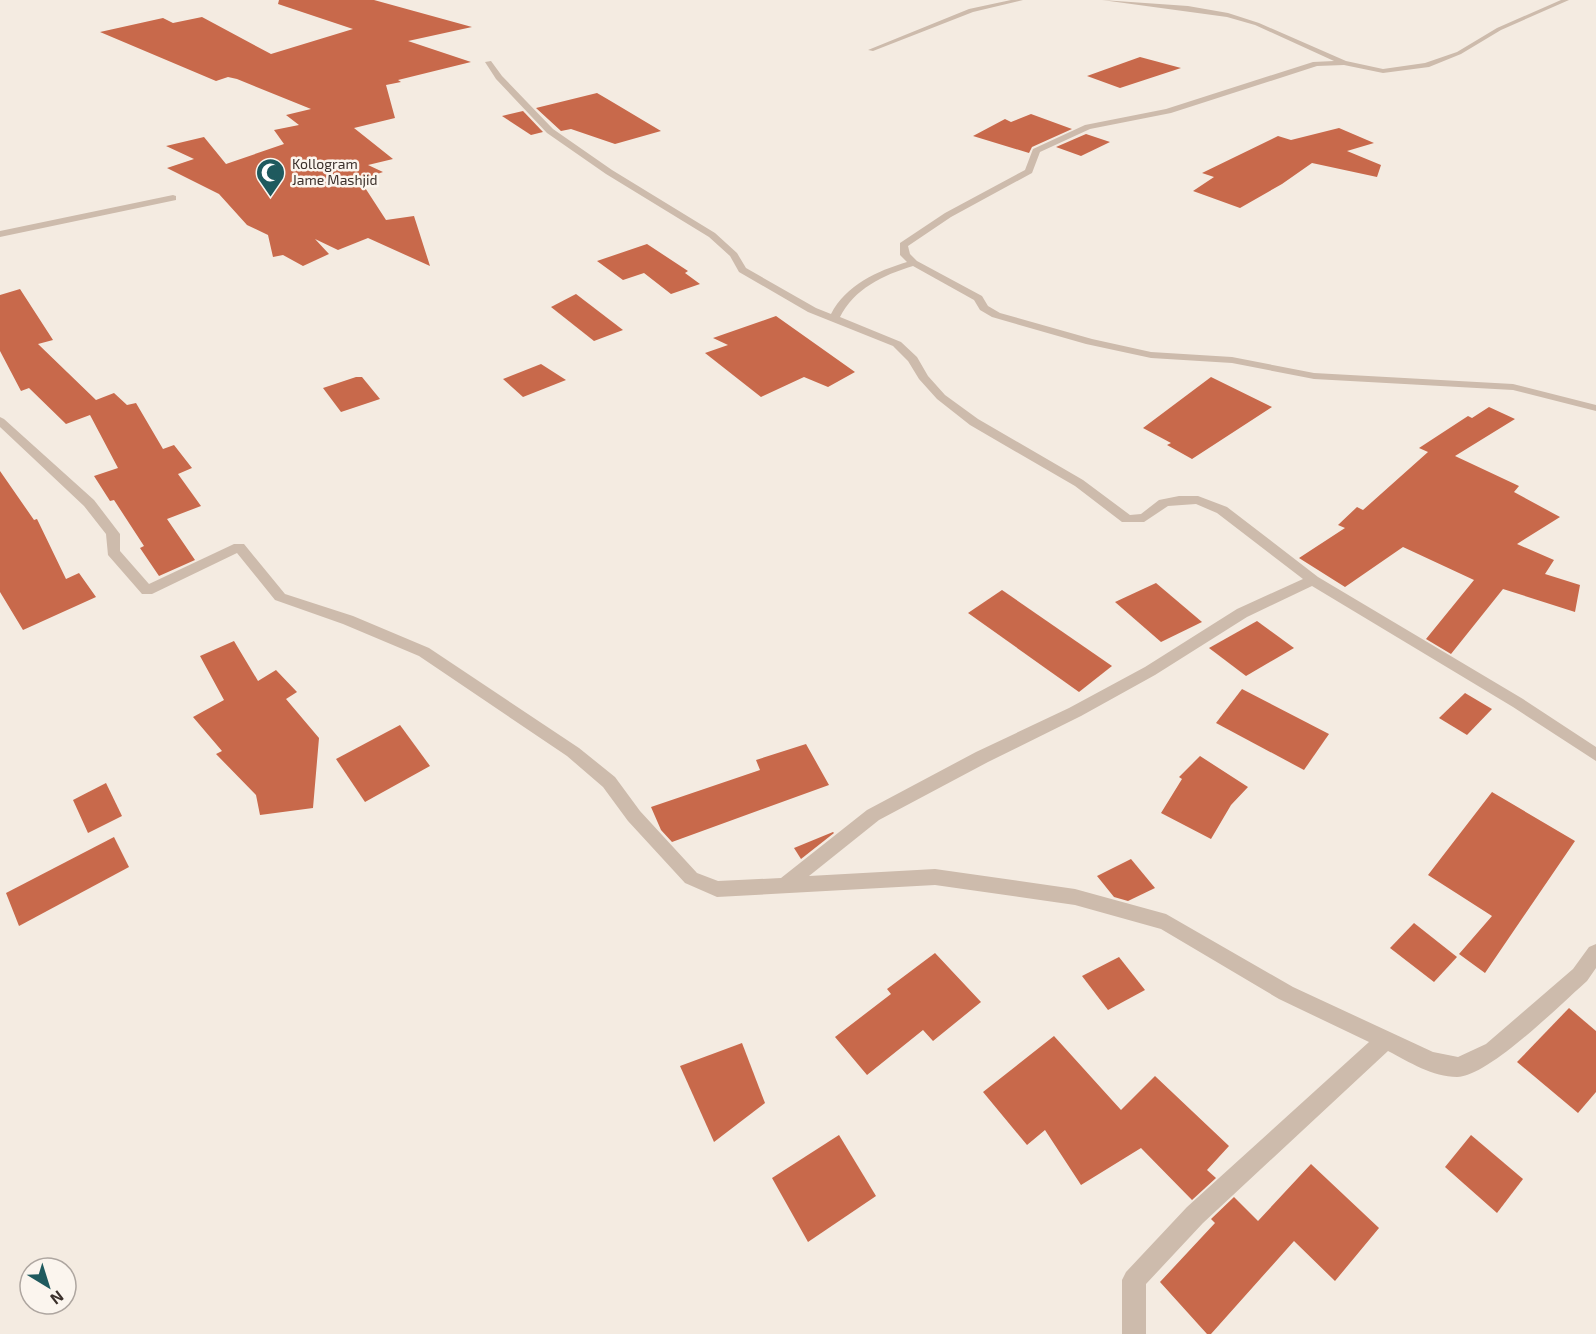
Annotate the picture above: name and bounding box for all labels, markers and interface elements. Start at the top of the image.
place label: Kollogram Jame Mashjid [292,155,378,188]
mosque icon: Kollogram Jame Mashjid [255,156,287,198]
north arrow [18,1256,78,1316]
text: N [47,1287,68,1309]

